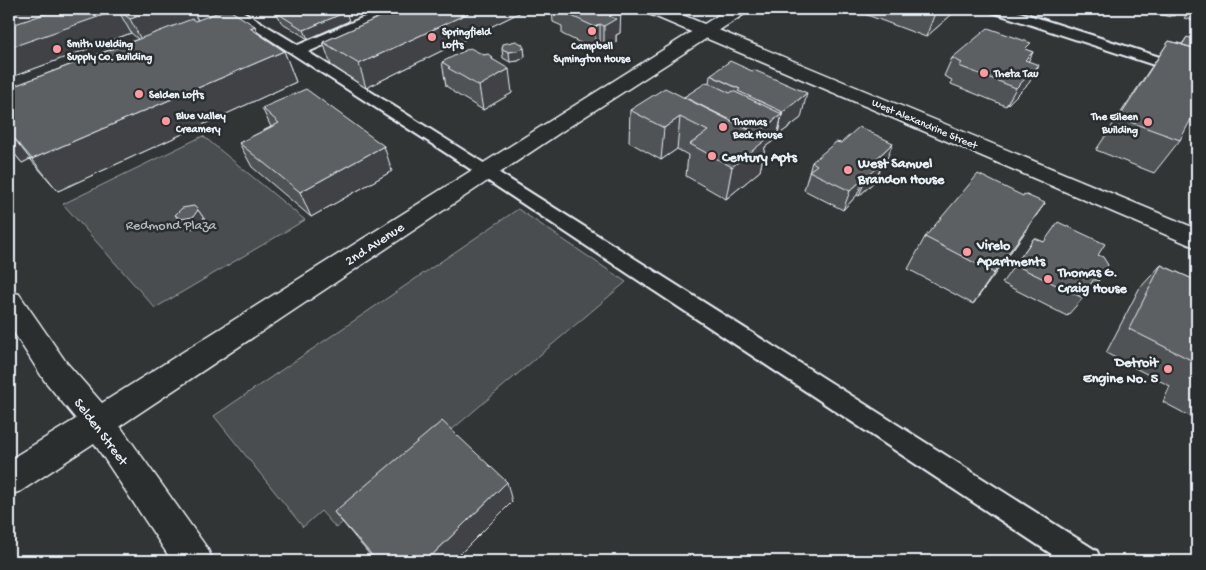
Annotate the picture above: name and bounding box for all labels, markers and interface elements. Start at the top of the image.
marker: Campbell Symington House [586,25,598,37]
place label: Springfield Lofts [442,26,492,52]
marker: Springfield Lofts [426,31,438,43]
place label: Smith Welding Supply Co. Building [67,38,153,65]
place label: Campbell Symington House [553,41,632,67]
marker: Smith Welding Supply Co. Building [51,43,63,55]
marker: Theta Tau [978,67,990,79]
place label: Theta Tau [993,68,1039,81]
marker: Selden Lofts [133,88,145,100]
place label: Selden Lofts [149,89,205,102]
street label: West Alexandrine Street [870,97,980,153]
place label: Blue Valley Creamery [175,111,226,136]
place label: The Eileen Building [1090,112,1139,138]
marker: Blue Valley Creamery [160,115,172,127]
marker: The Eileen Building [1142,116,1154,128]
place label: Thomas Beck House [732,117,784,142]
marker: Thomas Beck House [717,121,729,133]
marker: Century Apts [706,150,718,162]
place label: Century Apts [721,150,798,167]
place label: West Samuel Brandon House [857,156,945,189]
marker: West Samuel Brandon House [842,164,854,176]
park label: Redmond Plaza [126,218,218,235]
street label: 2nd Avenue [343,219,409,271]
place label: Virelo Apartments [976,238,1046,271]
marker: Virelo Apartments [961,246,973,258]
place label: Thomas G. Craig House [1057,265,1128,298]
marker: Thomas G. Craig House [1042,273,1054,285]
place label: Detroit Engine No. 5 [1083,355,1159,388]
marker: Detroit Engine No. 5 [1162,363,1174,375]
street label: Selden Street [69,396,131,470]

